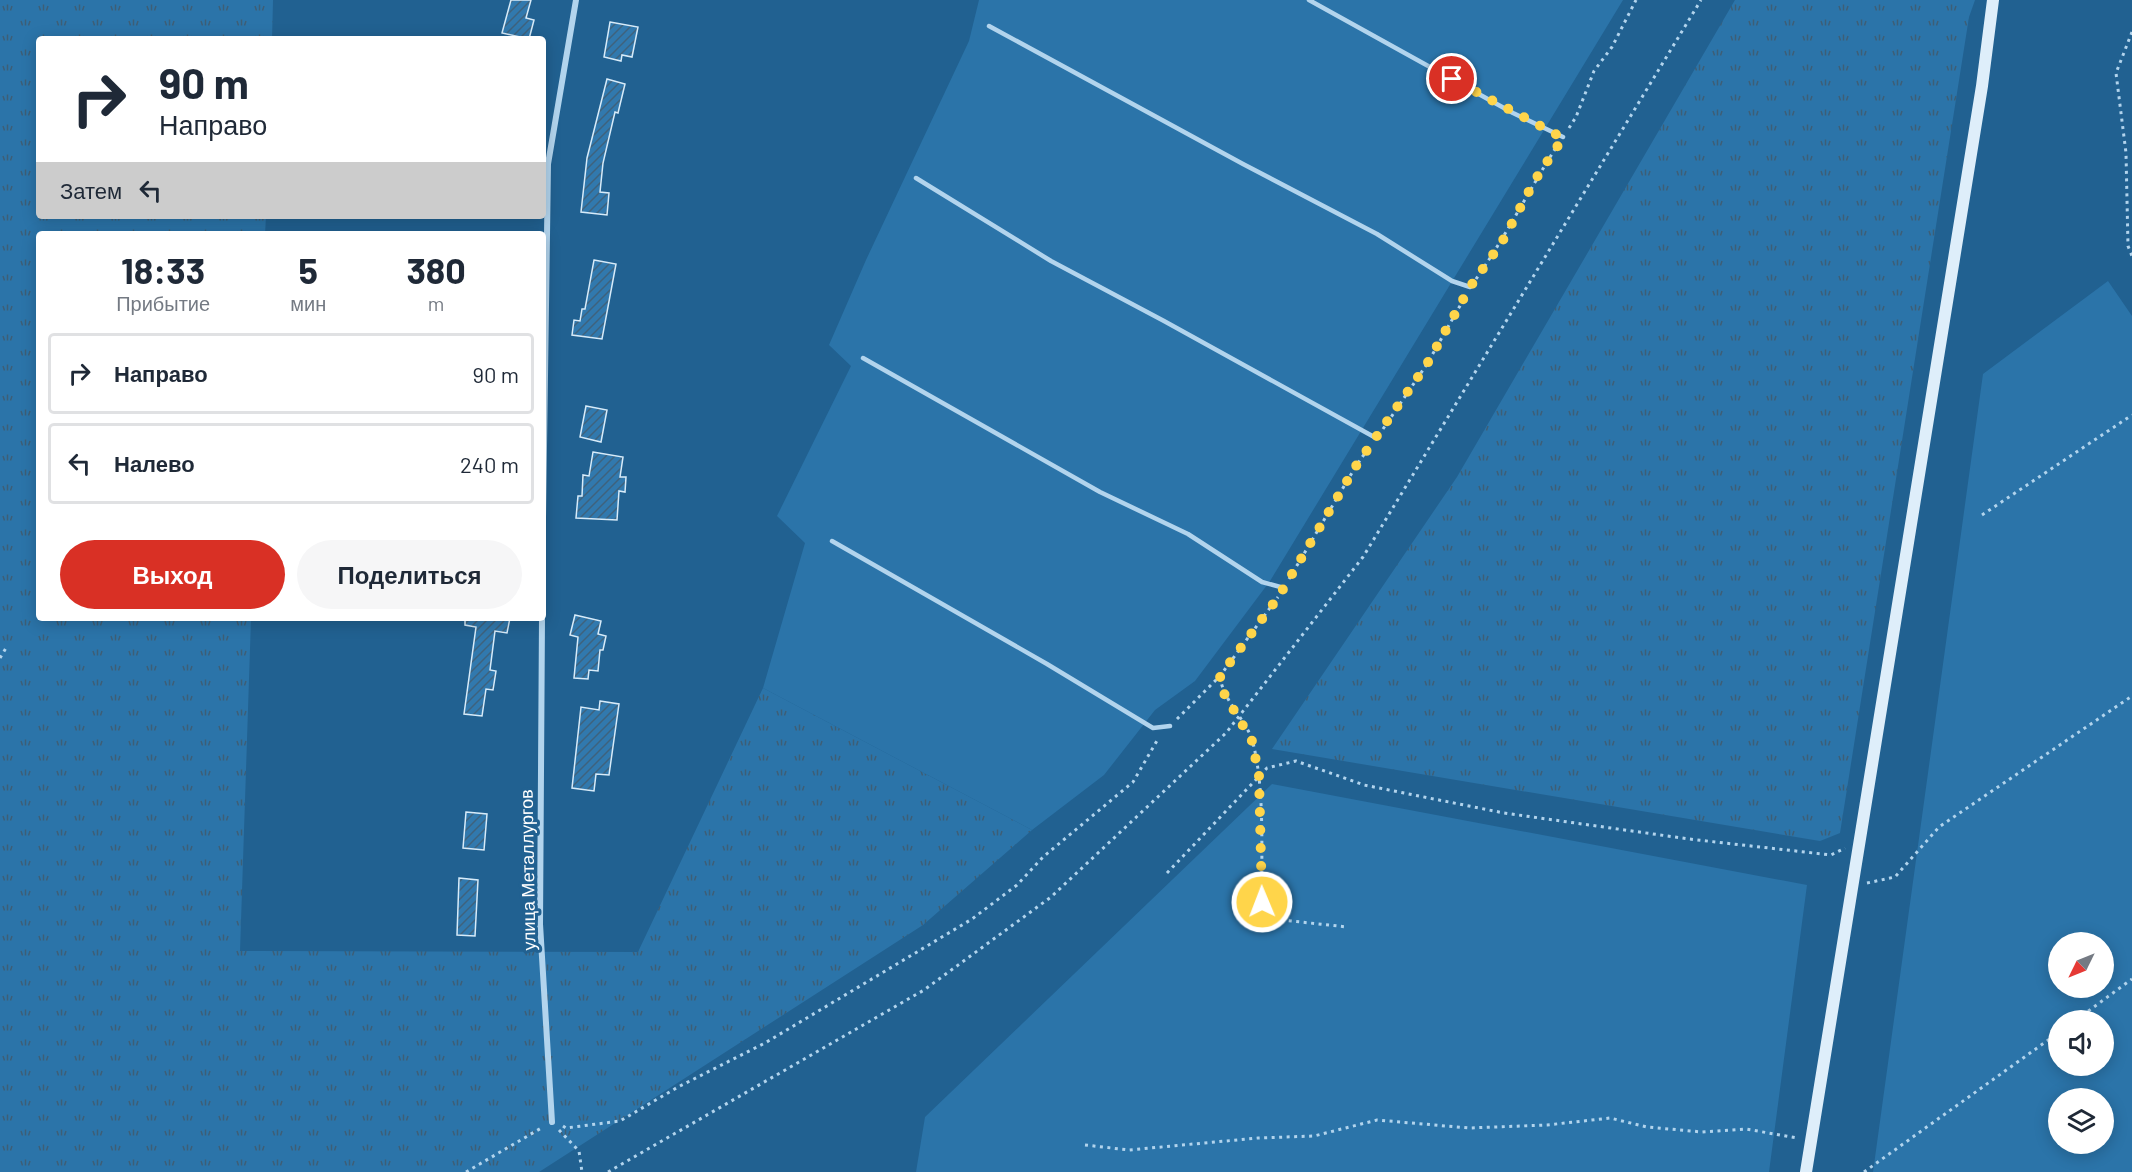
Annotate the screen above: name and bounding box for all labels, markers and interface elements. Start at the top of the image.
pin [1426,53,1477,104]
text: 90 m [159,57,249,107]
icon: right [60,60,138,138]
icon: arrive [1435,62,1468,95]
text: Направо [159,108,267,140]
icon: left [134,174,167,207]
text: Затем [60,177,122,203]
text: 18:33 [121,248,205,291]
text: 5 [299,248,318,291]
text: 380 [406,248,466,291]
text: Прибытие [116,291,210,315]
text: мин [290,291,326,315]
text: m [428,291,444,315]
icon: right [63,357,96,390]
text: Направо [114,360,208,386]
text: 90 m [473,361,519,387]
icon: left [63,447,96,480]
text: Налево [114,450,195,476]
text: 240 m [460,451,519,477]
button: Выход [60,540,285,609]
button: Поделиться [297,540,522,609]
street label: улица Металлургов [515,789,539,951]
position arrow [1230,870,1294,934]
north arrow [2048,932,2114,998]
map controls [2048,932,2114,1154]
button: sound [2048,1010,2114,1076]
button: layers [2048,1088,2114,1154]

